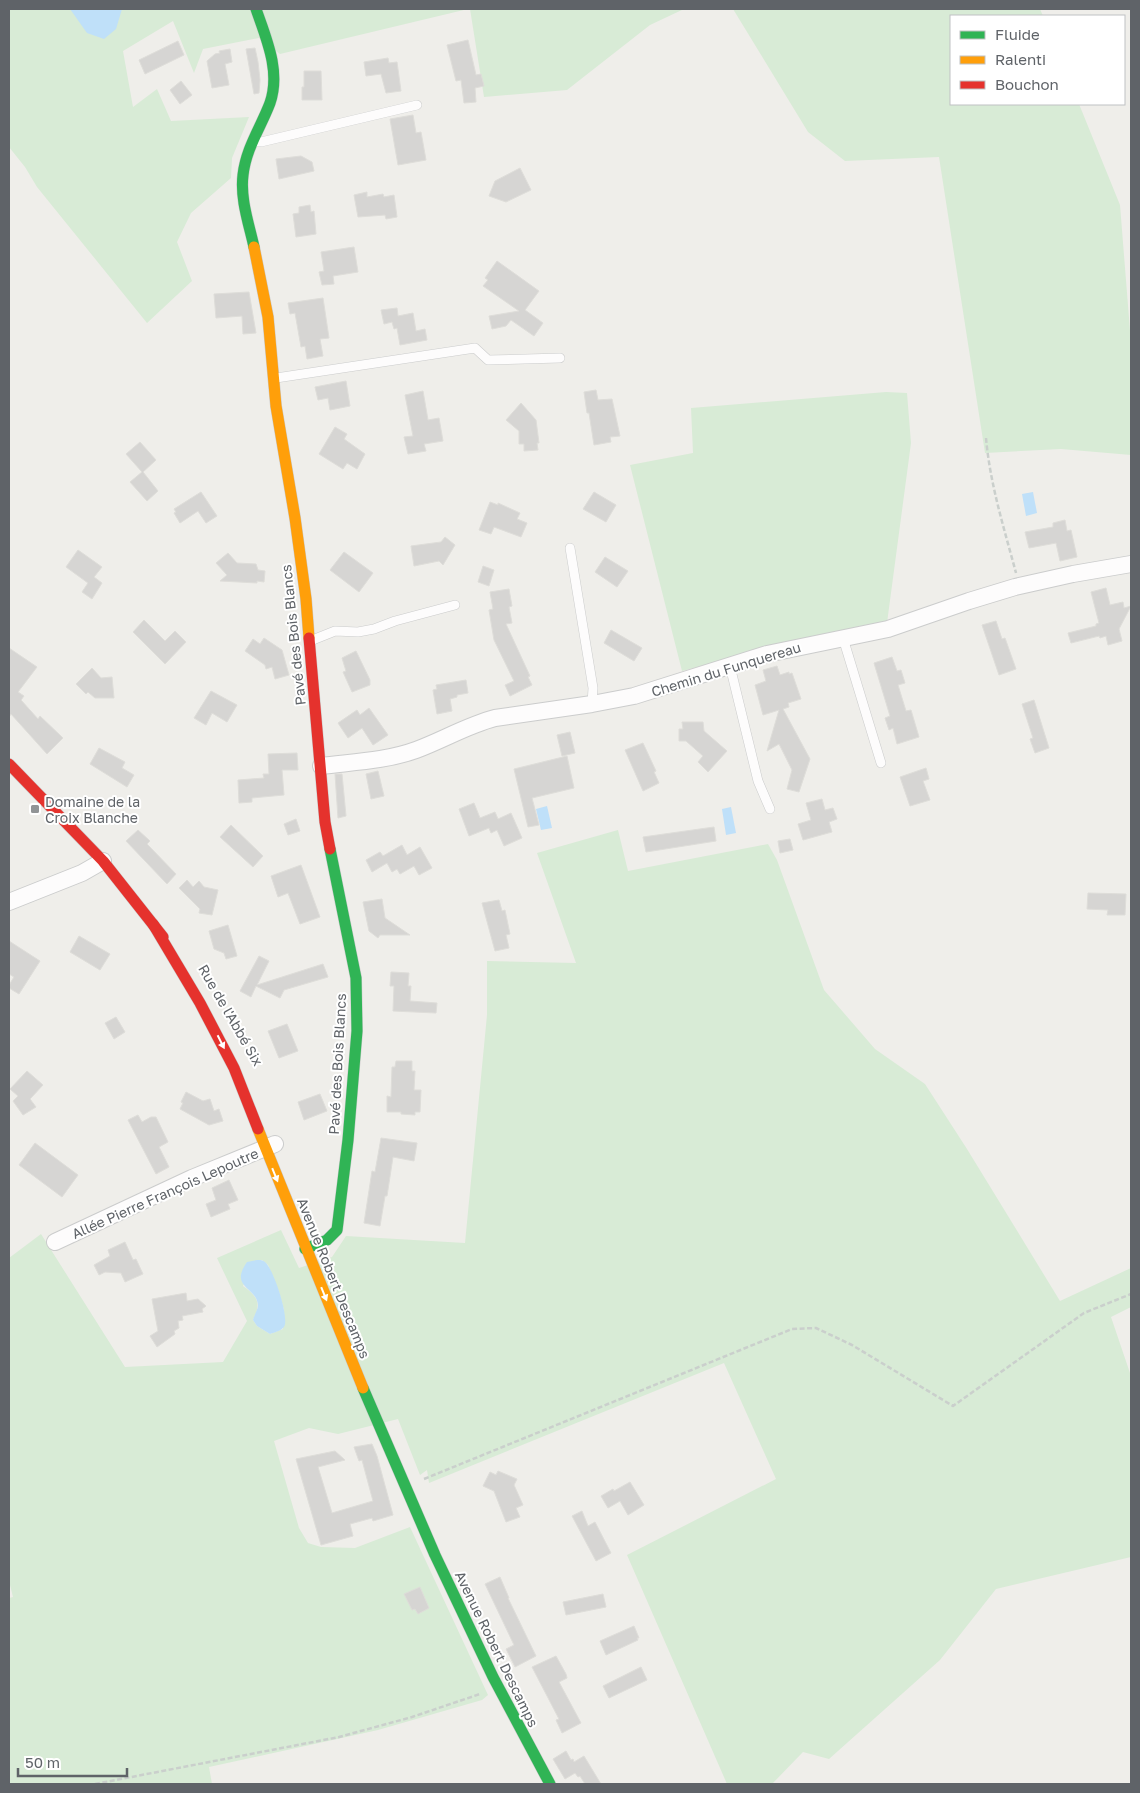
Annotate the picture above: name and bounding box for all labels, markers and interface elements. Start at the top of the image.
legend [950,15,1125,105]
text: Fluide [995,25,1040,43]
text: Ralenti [995,50,1046,68]
text: Bouchon [995,75,1059,93]
street label: Pavé des Bois Blancs [277,564,309,706]
street label: Chemin du Funquereau [649,638,803,700]
place label: Domaine de la Croix Blanche [45,793,140,826]
marker: Domaine de la Croix Blanche [29,803,41,815]
street label: Rue de l'Abbé Six [195,961,267,1069]
street label: Pavé des Bois Blancs [325,993,349,1135]
one-way arrow [217,1035,225,1049]
street label: Allée Pierre François Lepoutre [69,1144,261,1242]
one-way arrow [272,1168,280,1182]
street label: Avenue Robert Descamps [294,1195,374,1361]
one-way arrow [320,1287,328,1301]
street label: Avenue Robert Descamps [452,1568,542,1730]
scale bar [18,1746,126,1778]
text: 50 m [25,1753,60,1771]

